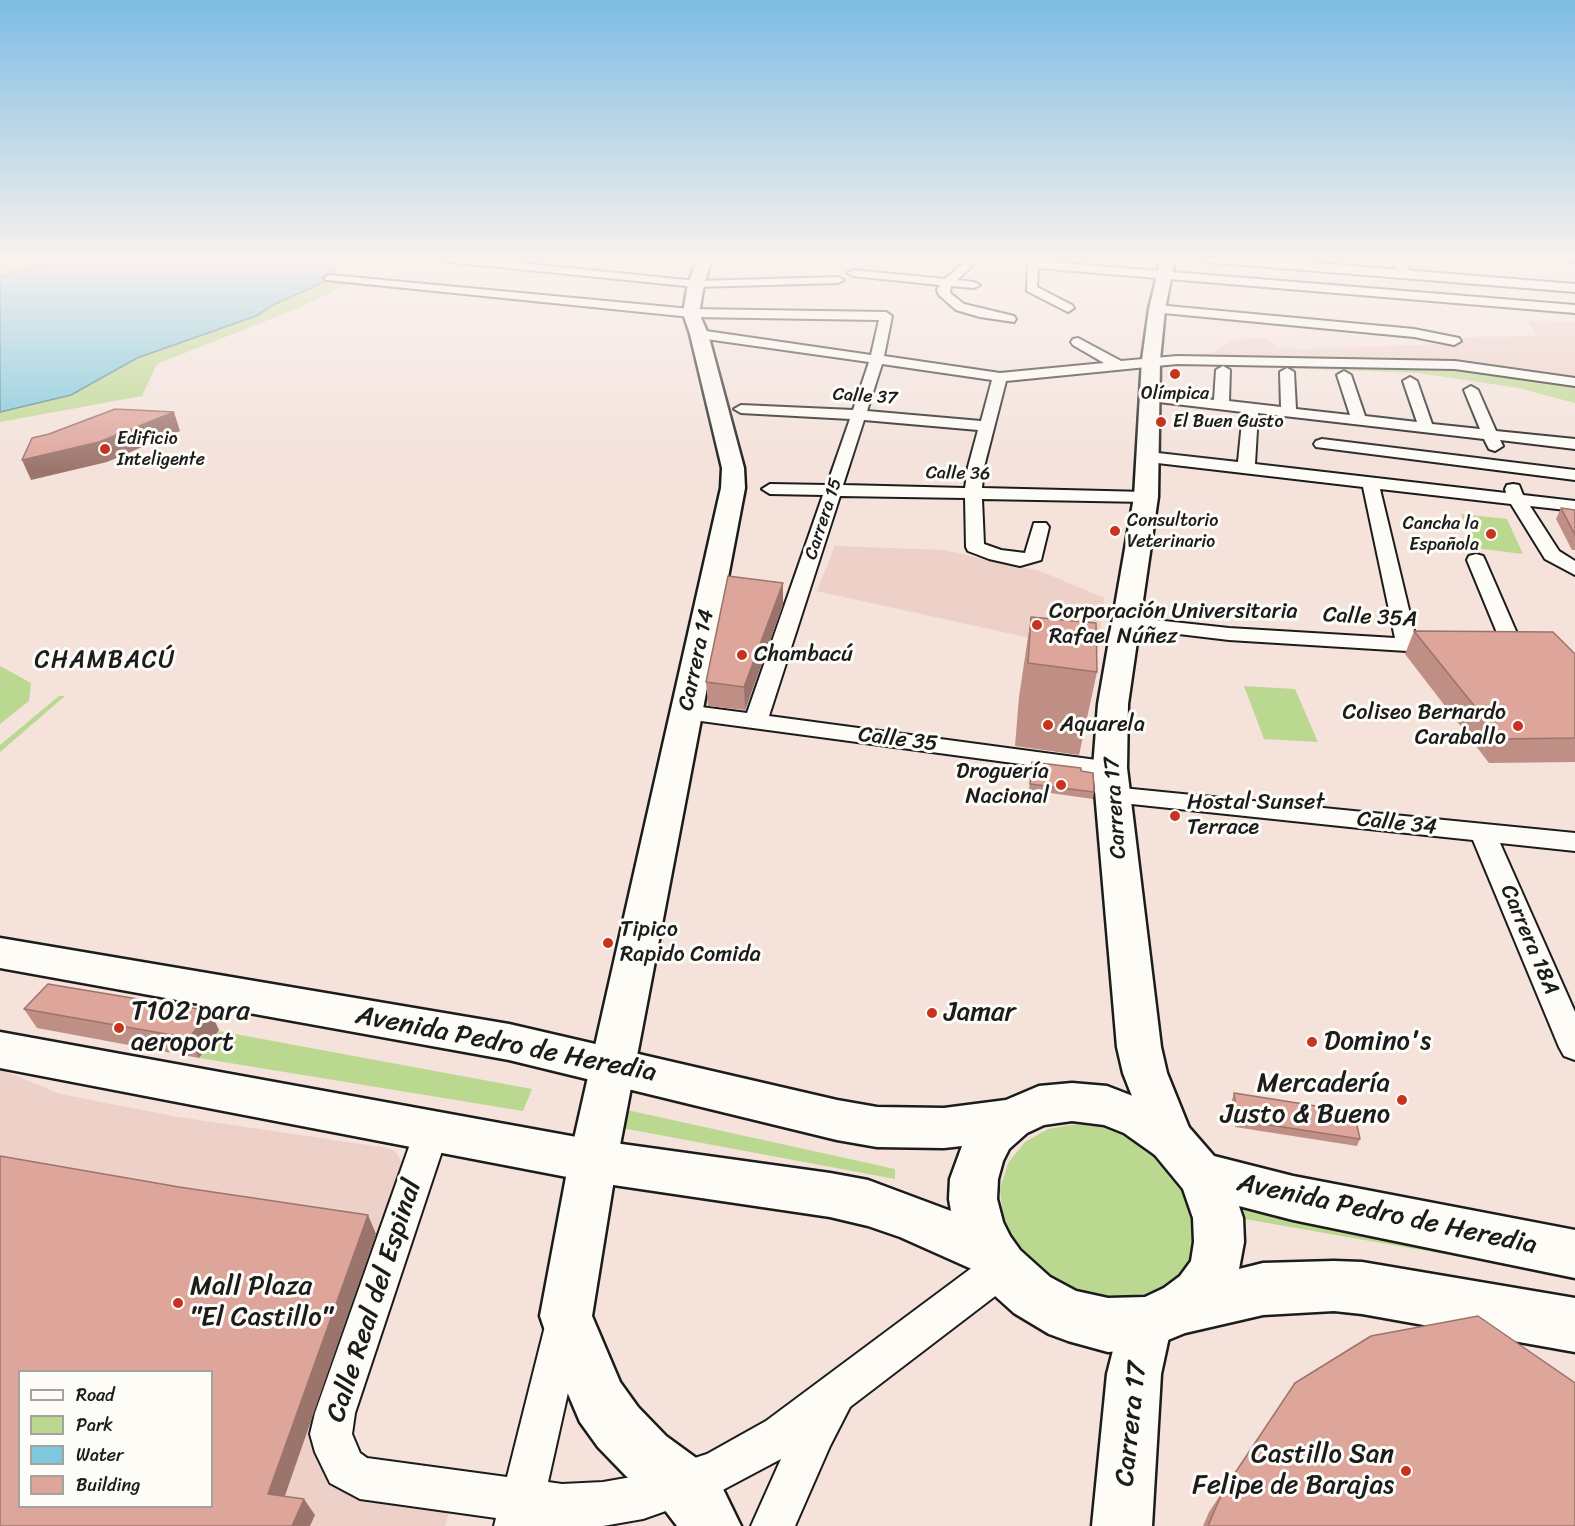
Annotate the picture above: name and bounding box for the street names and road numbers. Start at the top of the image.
street label: Calle 37 [832,384,898,410]
street label: Calle 36 [926,463,990,485]
street label: Carrera 15 [801,476,847,562]
street label: Calle 35A [1322,602,1418,634]
street label: Carrera 14 [673,607,721,713]
street label: Calle 35 [857,722,939,758]
street label: Carrera 17 [1099,756,1133,860]
street label: Calle 34 [1356,807,1438,841]
street label: Carrera 18A [1494,881,1564,999]
street label: Avenida Pedro de Heredia [353,1000,659,1090]
street label: Avenida Pedro de Heredia [1234,1167,1540,1263]
street label: Calle Real del Espinal [320,1176,430,1426]
street label: Carrera 17 [1109,1360,1155,1488]

